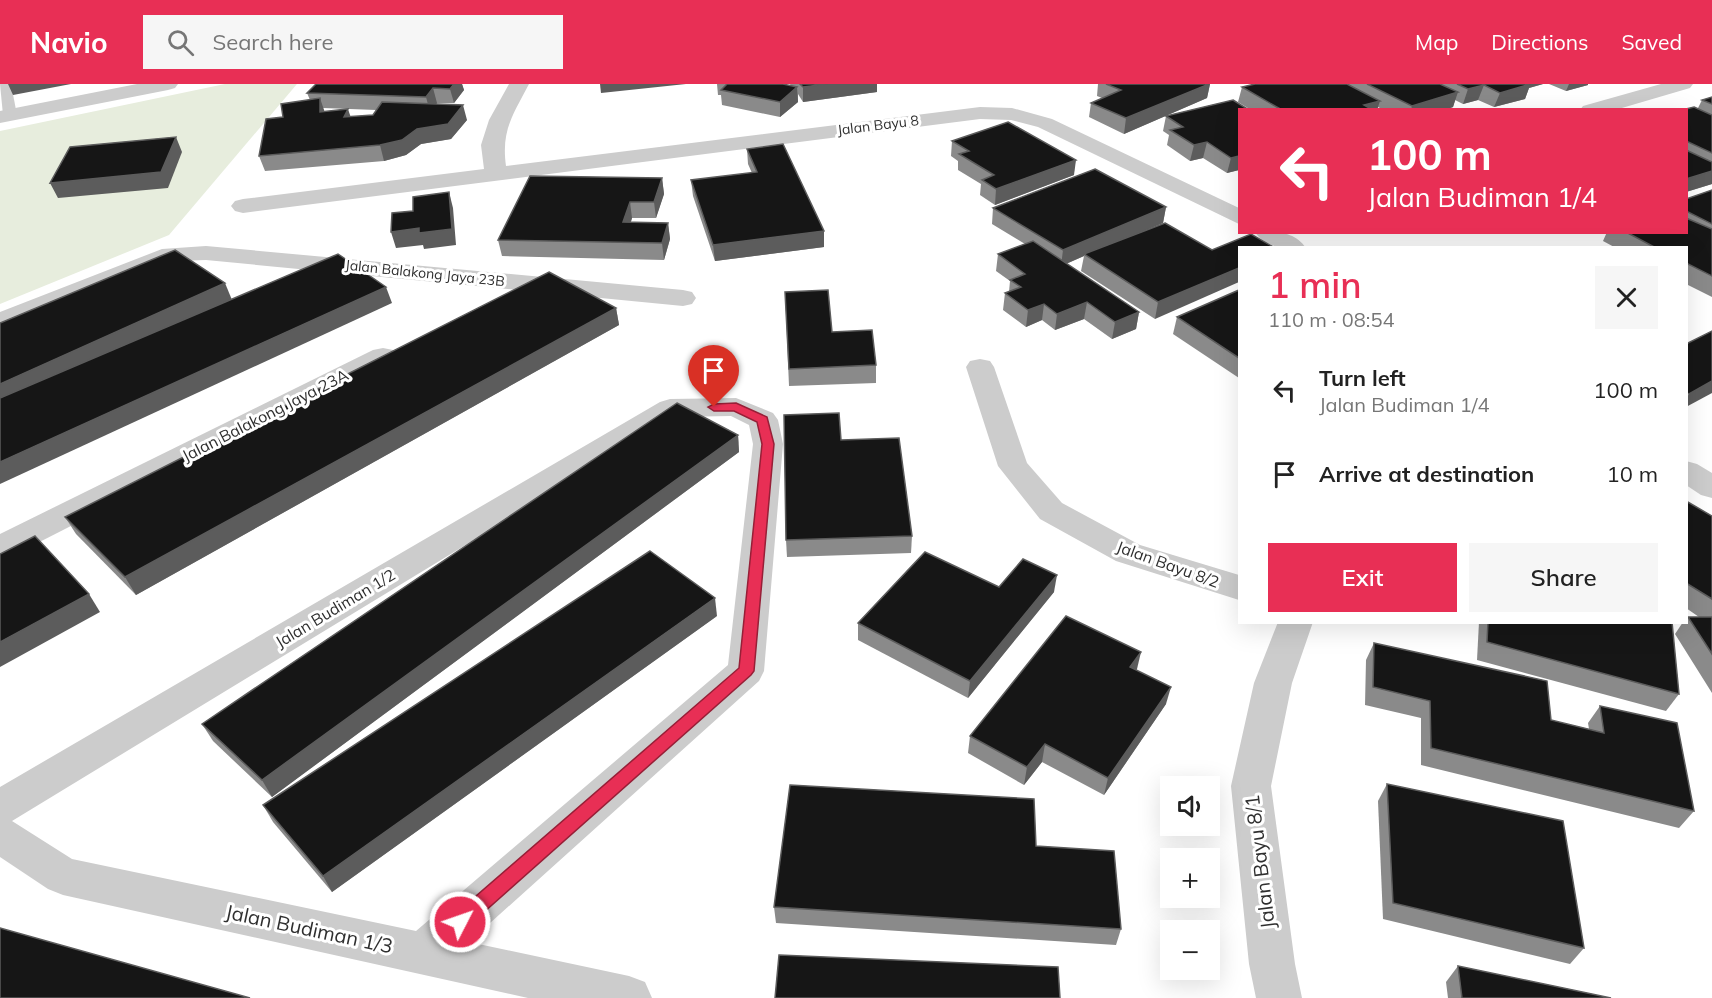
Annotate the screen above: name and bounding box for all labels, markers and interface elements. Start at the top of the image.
search box [143,15,563,69]
text: Navio [30,25,107,60]
icon: search [164,26,197,59]
text: Search here [212,28,333,56]
text: Map [1415,29,1458,55]
text: Directions [1491,29,1588,55]
text: Saved [1621,29,1682,55]
street label: Jalan Bayu 8 [836,111,920,139]
text: 100 m [1367,128,1492,181]
icon: left [1268,132,1346,210]
text: Jalan Budiman 1/4 [1367,180,1597,214]
street label: Jalan Balakong Jaya 23B [344,256,506,290]
text: 1 min [1268,262,1362,307]
button: close [1595,266,1658,329]
text: 110 m · 08:54 [1268,307,1394,332]
pin [688,345,739,407]
icon: arrive [697,354,730,387]
street label: Jalan Balakong Jaya 23A [179,364,352,466]
text: Turn left [1319,364,1406,392]
icon: left [1268,374,1301,407]
text: 100 m [1593,376,1658,404]
text: Jalan Budiman 1/4 [1319,392,1489,417]
icon: arrive [1268,458,1301,491]
text: Arrive at destination [1319,460,1534,488]
text: 10 m [1607,460,1658,488]
street label: Jalan Bayu 8/2 [1114,536,1222,592]
button: Exit [1268,543,1457,612]
button: Share [1469,543,1658,612]
street label: Jalan Budiman 1/2 [271,564,399,652]
map controls [1160,776,1220,980]
button: sound [1160,776,1220,836]
street label: Jalan Bayu 8/1 [1239,794,1280,931]
button: + [1160,848,1220,908]
position arrow [428,890,492,954]
street label: Jalan Budiman 1/3 [223,899,395,958]
button: − [1160,920,1220,980]

